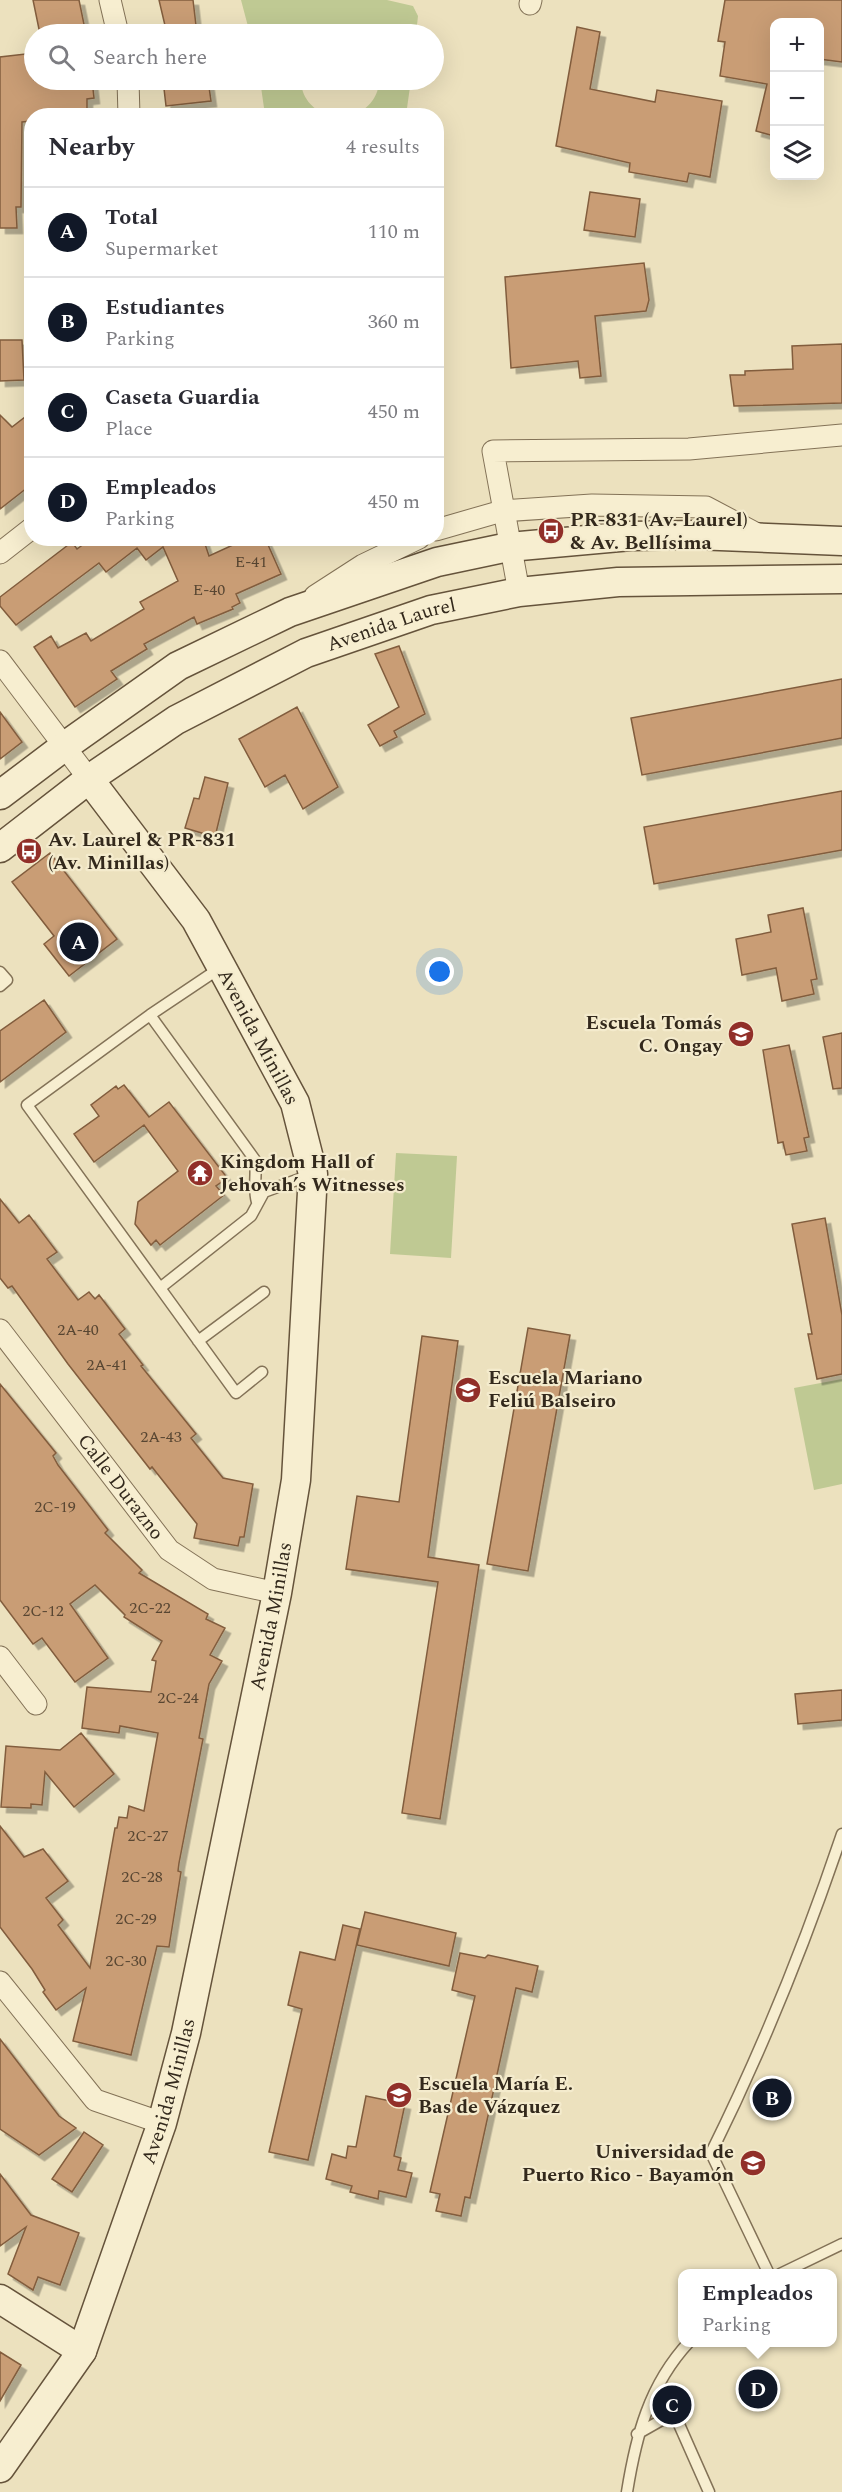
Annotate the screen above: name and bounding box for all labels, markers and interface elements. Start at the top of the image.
map controls [770,18,824,180]
button: + [770,18,824,72]
search box [24,24,444,90]
icon: search [45,41,78,74]
text: Search here [93,41,207,74]
button: − [770,72,824,126]
button: layers [770,126,824,180]
text: Nearby [48,127,134,167]
text: 4 results [346,132,420,162]
text: Total [105,201,158,234]
text: A [60,217,75,247]
text: 110 m [368,217,420,247]
text: Supermarket [105,234,218,264]
text: Estudiantes [105,291,225,324]
text: B [60,307,75,337]
text: 360 m [368,307,420,337]
text: Parking [105,324,175,354]
text: Caseta Guardia [105,381,260,414]
text: C [60,397,75,427]
text: 450 m [368,397,420,427]
text: Place [105,414,153,444]
text: Empleados [105,471,217,504]
text: D [59,487,76,517]
text: 450 m [368,487,420,517]
text: Parking [105,504,175,534]
place label: PR-831 (Av. Laurel) & Av. Bellísima [570,505,748,558]
bus stop icon: PR-831 (Av. Laurel) & Av. Bellísima [536,516,566,546]
house number: E-41 [235,550,267,574]
house number: E-40 [193,578,225,602]
street label: Avenida Laurel [323,590,459,660]
place label: Av. Laurel & PR-831 (Av. Minillas) [48,825,236,878]
bus stop icon: Av. Laurel & PR-831 (Av. Minillas) [14,836,44,866]
pin: A [60,920,98,964]
your location [425,957,454,986]
street label: Avenida Minillas [209,963,307,1111]
place label: Escuela Tomás C. Ongay [586,1008,723,1061]
school or university icon: Escuela Tomás C. Ongay [726,1019,756,1049]
place label: Kingdom Hall of Jehovah’s Witnesses [220,1147,405,1200]
temple icon: Kingdom Hall of Jehovah’s Witnesses [185,1158,215,1188]
house number: 2A-40 [57,1318,99,1342]
house number: 2A-41 [86,1353,128,1377]
place label: Escuela Mariano Feliú Balseiro [488,1363,643,1416]
school or university icon: Escuela Mariano Feliú Balseiro [453,1375,483,1405]
house number: 2A-43 [140,1425,182,1449]
street label: Calle Durazno [70,1427,171,1547]
house number: 2C-19 [34,1495,76,1519]
street label: Avenida Minillas [242,1540,300,1693]
house number: 2C-22 [129,1596,171,1620]
house number: 2C-12 [22,1599,64,1623]
house number: 2C-24 [157,1686,199,1710]
house number: 2C-27 [127,1824,169,1848]
house number: 2C-28 [121,1865,163,1889]
house number: 2C-29 [115,1907,157,1931]
house number: 2C-30 [105,1949,147,1973]
street label: Avenida Minillas [134,2016,204,2168]
place label: Escuela María E. Bas de Vázquez [418,2069,573,2122]
pin: B [752,2076,792,2120]
school or university icon: Escuela María E. Bas de Vázquez [384,2080,414,2110]
place label: Universidad de Puerto Rico - Bayamón [522,2137,734,2190]
school or university icon: Universidad de Puerto Rico - Bayamón [738,2148,768,2178]
popup [678,2269,837,2347]
text: Empleados [702,2277,813,2310]
text: Parking [702,2310,771,2340]
pin: D [738,2366,777,2412]
pin: C [652,2382,692,2428]

